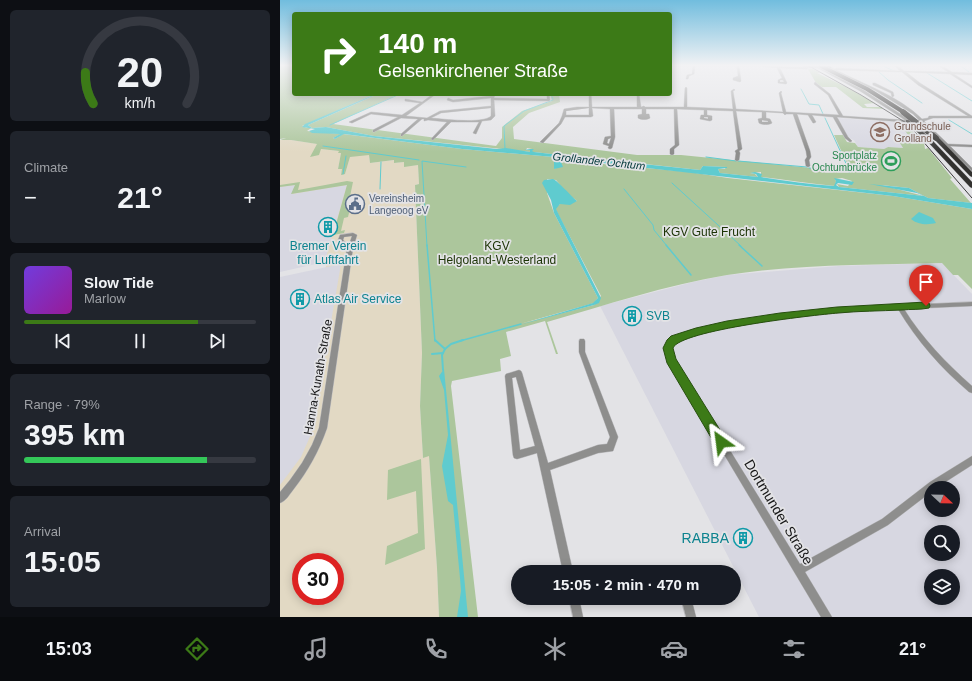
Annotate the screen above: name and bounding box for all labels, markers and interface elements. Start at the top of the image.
icon: right [312,28,364,80]
text: 140 m [378,28,457,59]
text: 20 [117,49,163,96]
text: Gelsenkirchener Straße [378,61,568,81]
text: km/h [125,94,156,110]
school or university icon: Grundschule Grolland [869,121,891,143]
place label: Grundschule Grolland [894,121,951,144]
water label: Grollander Ochtum [552,150,646,172]
place label: Sportplatz Ochtumbrücke [812,150,877,173]
sports icon: Sportplatz Ochtumbrücke [880,150,902,172]
text: Climate [24,160,68,175]
text: 21° [117,181,163,214]
text: − [24,185,37,210]
text: + [243,185,256,210]
public building icon: Vereinsheim Langeoog eV [344,193,366,215]
place label: Vereinsheim Langeoog eV [369,193,429,216]
building icon: Bremer Verein für Luftfahrt [317,216,339,238]
park label: KGV Gute Frucht [663,225,756,239]
place label: Bremer Verein für Luftfahrt [290,239,366,267]
park label: KGV Helgoland-Westerland [438,239,556,267]
pin [909,265,943,306]
icon: arrive [915,271,937,293]
text: Slow Tide [84,274,154,291]
building icon: Atlas Air Service [289,288,311,310]
text: Marlow [84,291,126,306]
place label: Atlas Air Service [314,292,402,306]
building icon: SVB [621,305,643,327]
place label: SVB [646,309,670,323]
street label: Hanna-Kunath-Straße [301,318,335,436]
icon: previous [52,330,74,352]
icon: pause [129,330,151,352]
icon: next [206,330,228,352]
text: Range · 79% [24,397,100,412]
text: 395 km [24,418,126,451]
position arrow [700,421,742,463]
street label: Dortmunder Straße [741,457,817,568]
north arrow [924,481,960,517]
map controls [924,481,960,605]
text: Arrival [24,524,61,539]
button: search [924,525,960,561]
building icon: RABBA [732,527,754,549]
place label: RABBA [682,530,730,546]
text: 15:05 [24,545,101,578]
speed limit sign: 30 [292,553,344,605]
button: layers [924,569,960,605]
text: 15:05 · 2 min · 470 m [553,576,699,593]
icon: directions [183,635,211,663]
icon: music [302,635,330,663]
icon: phone [422,635,450,663]
icon: climate [541,635,569,663]
icon: car [660,635,688,663]
icon: filters [780,635,808,663]
text: 15:03 [46,639,92,659]
text: 21° [899,639,926,659]

